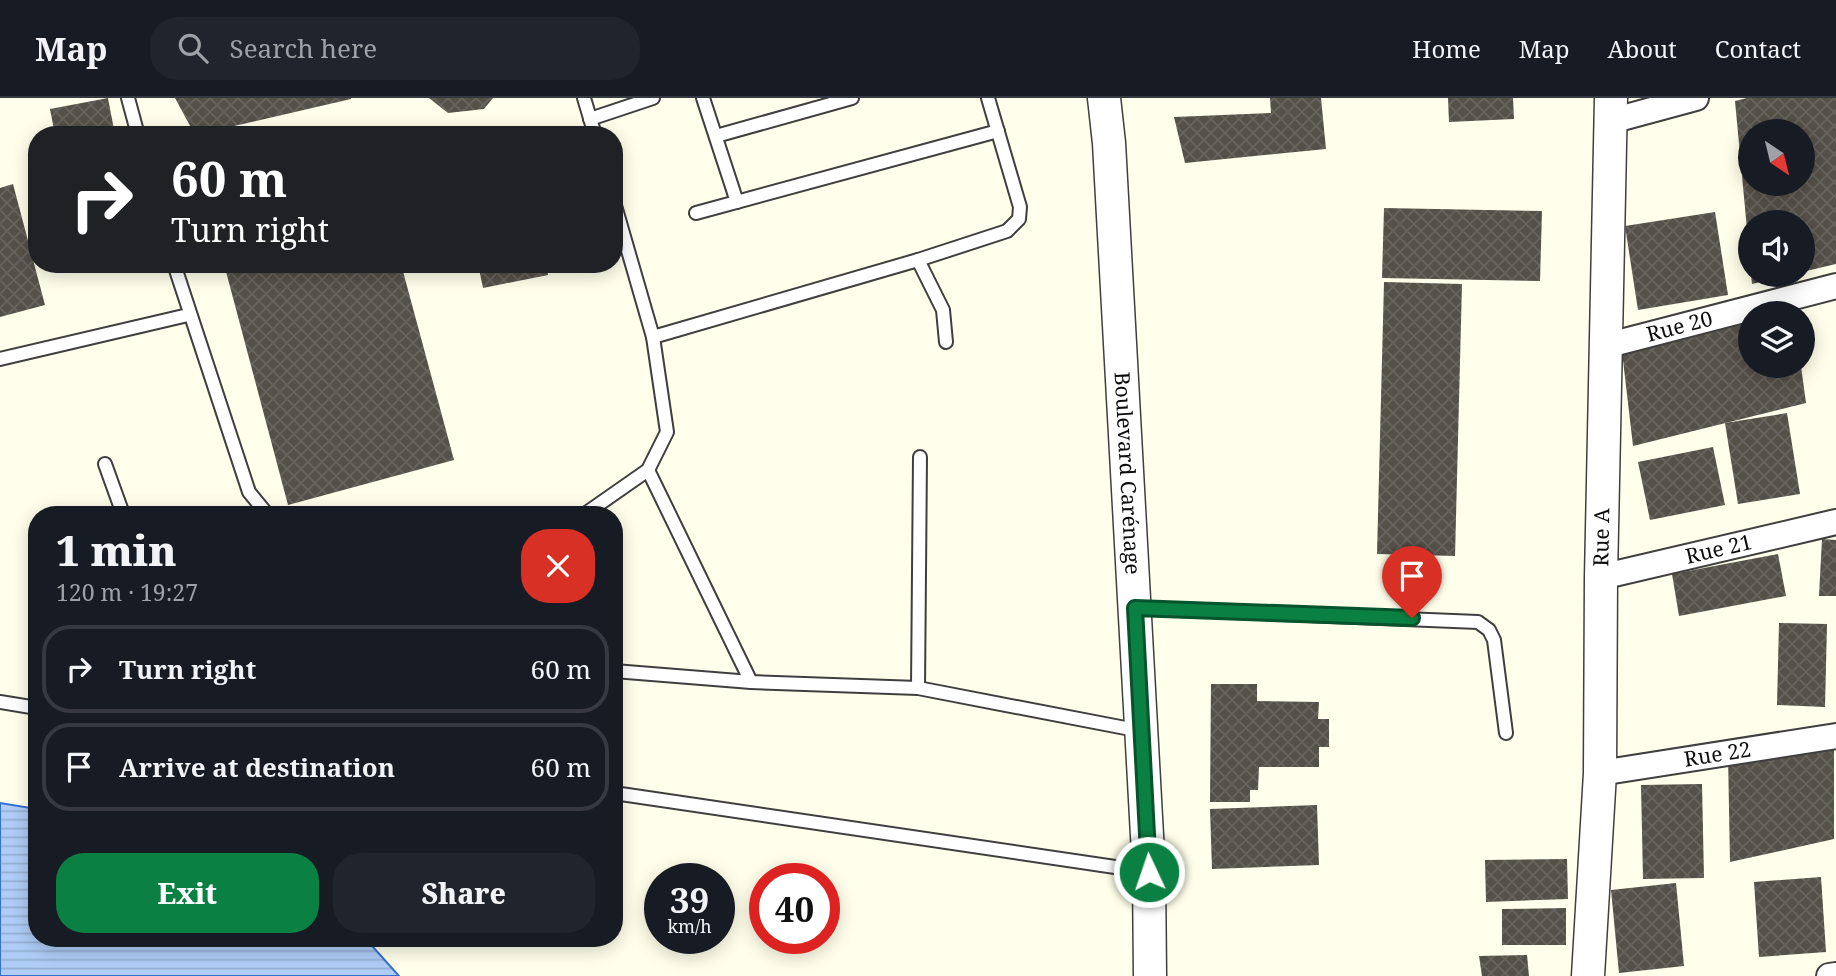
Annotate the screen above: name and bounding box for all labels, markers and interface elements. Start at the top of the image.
search box [150,17,640,80]
text: Map [35,26,108,71]
icon: search [174,29,212,67]
text: Search here [230,30,377,66]
text: Home [1412,32,1481,65]
text: Map [1519,32,1570,65]
text: About [1608,32,1677,65]
text: Contact [1715,32,1801,65]
north arrow [1738,119,1815,196]
map controls [1738,119,1815,378]
text: 60 m [171,145,287,211]
icon: right [56,154,147,245]
text: Turn right [171,208,329,251]
button: sound [1738,210,1815,287]
button: layers [1738,301,1815,378]
street label: Rue 20 [1643,304,1715,348]
street label: Boulevard Carénage [1109,371,1148,575]
street label: Rue A [1586,508,1615,567]
text: 1 min [56,521,177,578]
street label: Rue 21 [1683,527,1755,570]
button: close [521,529,595,603]
pin [1382,546,1442,618]
icon: arrive [1393,557,1431,595]
text: 120 m · 19:27 [56,576,198,608]
icon: right [60,650,98,688]
text: Turn right [119,651,256,687]
text: 60 m [531,651,591,687]
street label: Rue 22 [1682,735,1753,773]
icon: arrive [60,748,98,786]
text: Arrive at destination [119,749,395,785]
text: 60 m [531,749,591,785]
position arrow [1112,835,1186,909]
button: Exit [56,853,319,933]
button: Share [333,853,595,933]
speed limit sign: 40 [749,863,840,954]
text: 39 [670,876,709,923]
text: km/h [667,914,712,938]

